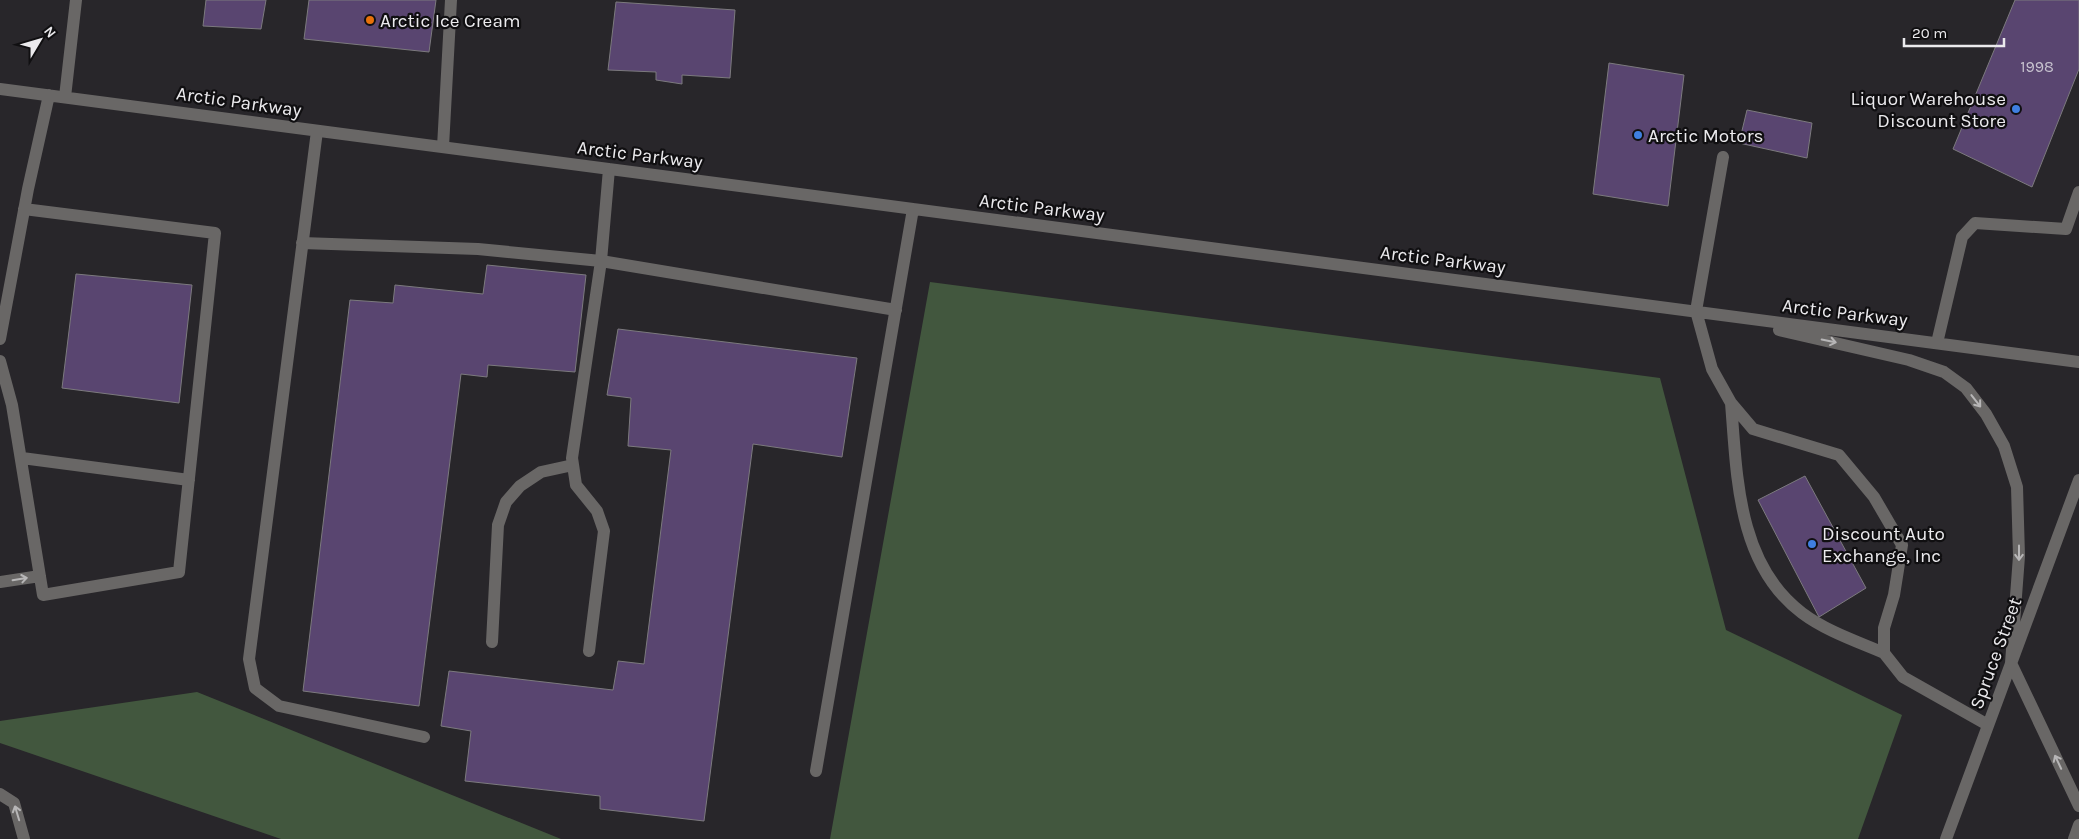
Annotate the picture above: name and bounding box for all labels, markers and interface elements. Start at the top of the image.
place label: Arctic Ice Cream [380,10,521,32]
marker: Arctic Ice Cream [364,14,376,26]
north arrow [15,15,65,65]
scale bar [1904,15,2004,47]
text: N [40,23,60,41]
text: 20 m [1912,24,1947,42]
house number: 1998 [2020,57,2054,76]
street label: Arctic Parkway [175,82,303,122]
place label: Liquor Warehouse Discount Store [1851,88,2006,132]
marker: Liquor Warehouse Discount Store [2010,103,2022,115]
place label: Arctic Motors [1648,125,1764,147]
marker: Arctic Motors [1632,129,1644,141]
street label: Arctic Parkway [576,136,704,174]
street label: Arctic Parkway [978,189,1106,227]
street label: Arctic Parkway [1379,241,1507,279]
street label: Arctic Parkway [1781,294,1909,332]
one-way arrow [1820,337,1836,346]
one-way arrow [1970,394,1981,407]
place label: Discount Auto Exchange, Inc [1822,523,1945,567]
marker: Discount Auto Exchange, Inc [1806,538,1818,550]
one-way arrow [2014,544,2024,560]
one-way arrow [12,574,28,584]
street label: Spruce Street [1966,595,2026,712]
one-way arrow [2053,755,2062,770]
one-way arrow [11,806,21,822]

